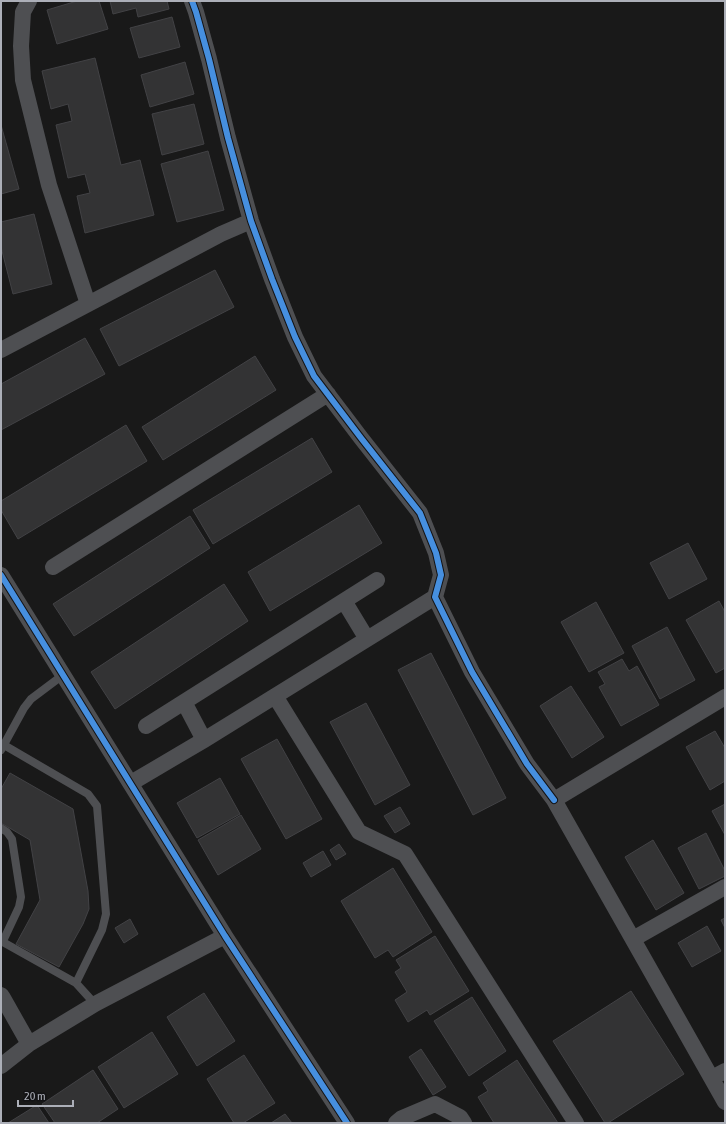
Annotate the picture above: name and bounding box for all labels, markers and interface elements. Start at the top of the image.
scale bar [18,1082,73,1108]
text: 20 m [24,1089,46,1103]

